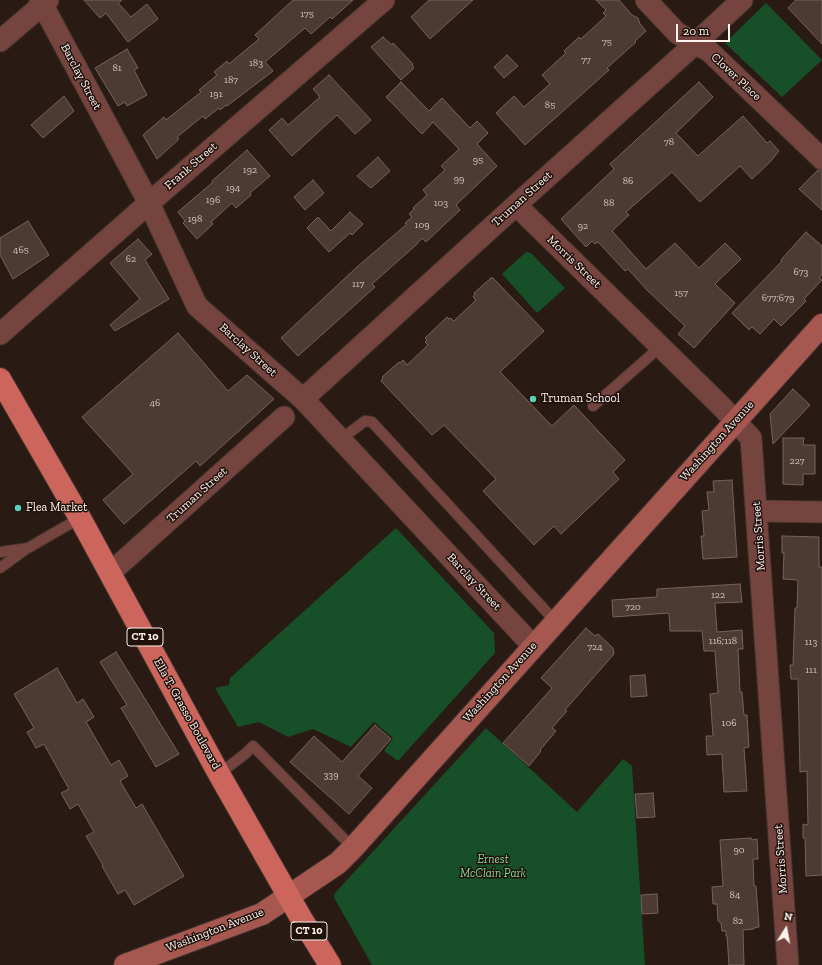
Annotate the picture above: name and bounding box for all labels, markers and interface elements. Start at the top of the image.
house number: 175 [300,8,314,20]
scale bar [678,16,732,42]
text: 20 m [683,24,709,38]
house number: 75 [602,36,612,48]
street label: Barclay Street [58,41,104,113]
street label: Clover Place [708,50,764,104]
house number: 77 [581,54,591,66]
house number: 183 [249,57,263,69]
house number: 81 [112,62,122,74]
house number: 187 [224,74,238,86]
house number: 191 [209,88,223,100]
house number: 85 [545,99,555,111]
house number: 78 [664,136,674,148]
street label: Frank Street [162,139,220,193]
house number: 95 [473,154,483,166]
house number: 192 [243,164,257,176]
street label: Truman Street [489,168,555,230]
house number: 99 [454,173,464,185]
house number: 86 [623,175,633,187]
house number: 194 [226,182,240,194]
house number: 196 [206,194,220,206]
house number: 103 [434,197,448,209]
house number: 88 [604,197,614,209]
house number: 198 [188,213,202,225]
house number: 109 [415,219,429,231]
house number: 92 [578,220,588,232]
street label: Morris Street [544,233,604,291]
house number: 465 [13,244,29,256]
house number: 62 [126,253,136,265]
house number: 673 [794,266,808,278]
house number: 117 [352,278,364,290]
house number: 157 [674,287,688,299]
house number: 677;679 [762,292,794,304]
street label: Barclay Street [216,320,280,380]
place label: Truman School [541,392,620,406]
marker: Truman School [528,394,538,404]
house number: 46 [150,397,160,409]
street label: Washington Avenue [677,398,757,484]
house number: 227 [789,455,805,467]
street label: Truman Street [164,464,230,526]
place label: Flea Market [26,501,87,515]
street label: Morris Street [749,501,769,571]
marker: Flea Market [13,503,23,513]
street label: Barclay Street [444,550,504,614]
house number: 122 [711,589,725,601]
house number: 720 [625,601,641,613]
road number: CT 10 [127,628,163,646]
house number: 116;118 [709,635,737,647]
house number: 113 [805,636,817,648]
street label: Washington Avenue [460,639,540,725]
house number: 724 [587,641,603,653]
street label: Ella T. Grasso Boulevard [150,656,224,772]
house number: 111 [805,664,817,676]
house number: 106 [722,717,736,729]
house number: 339 [323,769,339,781]
street label: Morris Street [771,824,791,894]
house number: 90 [733,844,745,856]
park label: Ernest McClain Park [460,853,526,881]
house number: 84 [730,889,740,901]
street label: Washington Avenue [164,905,266,955]
north arrow [766,909,806,949]
text: N [783,910,794,924]
house number: 82 [733,915,743,927]
road number: CT 10 [291,922,327,940]

